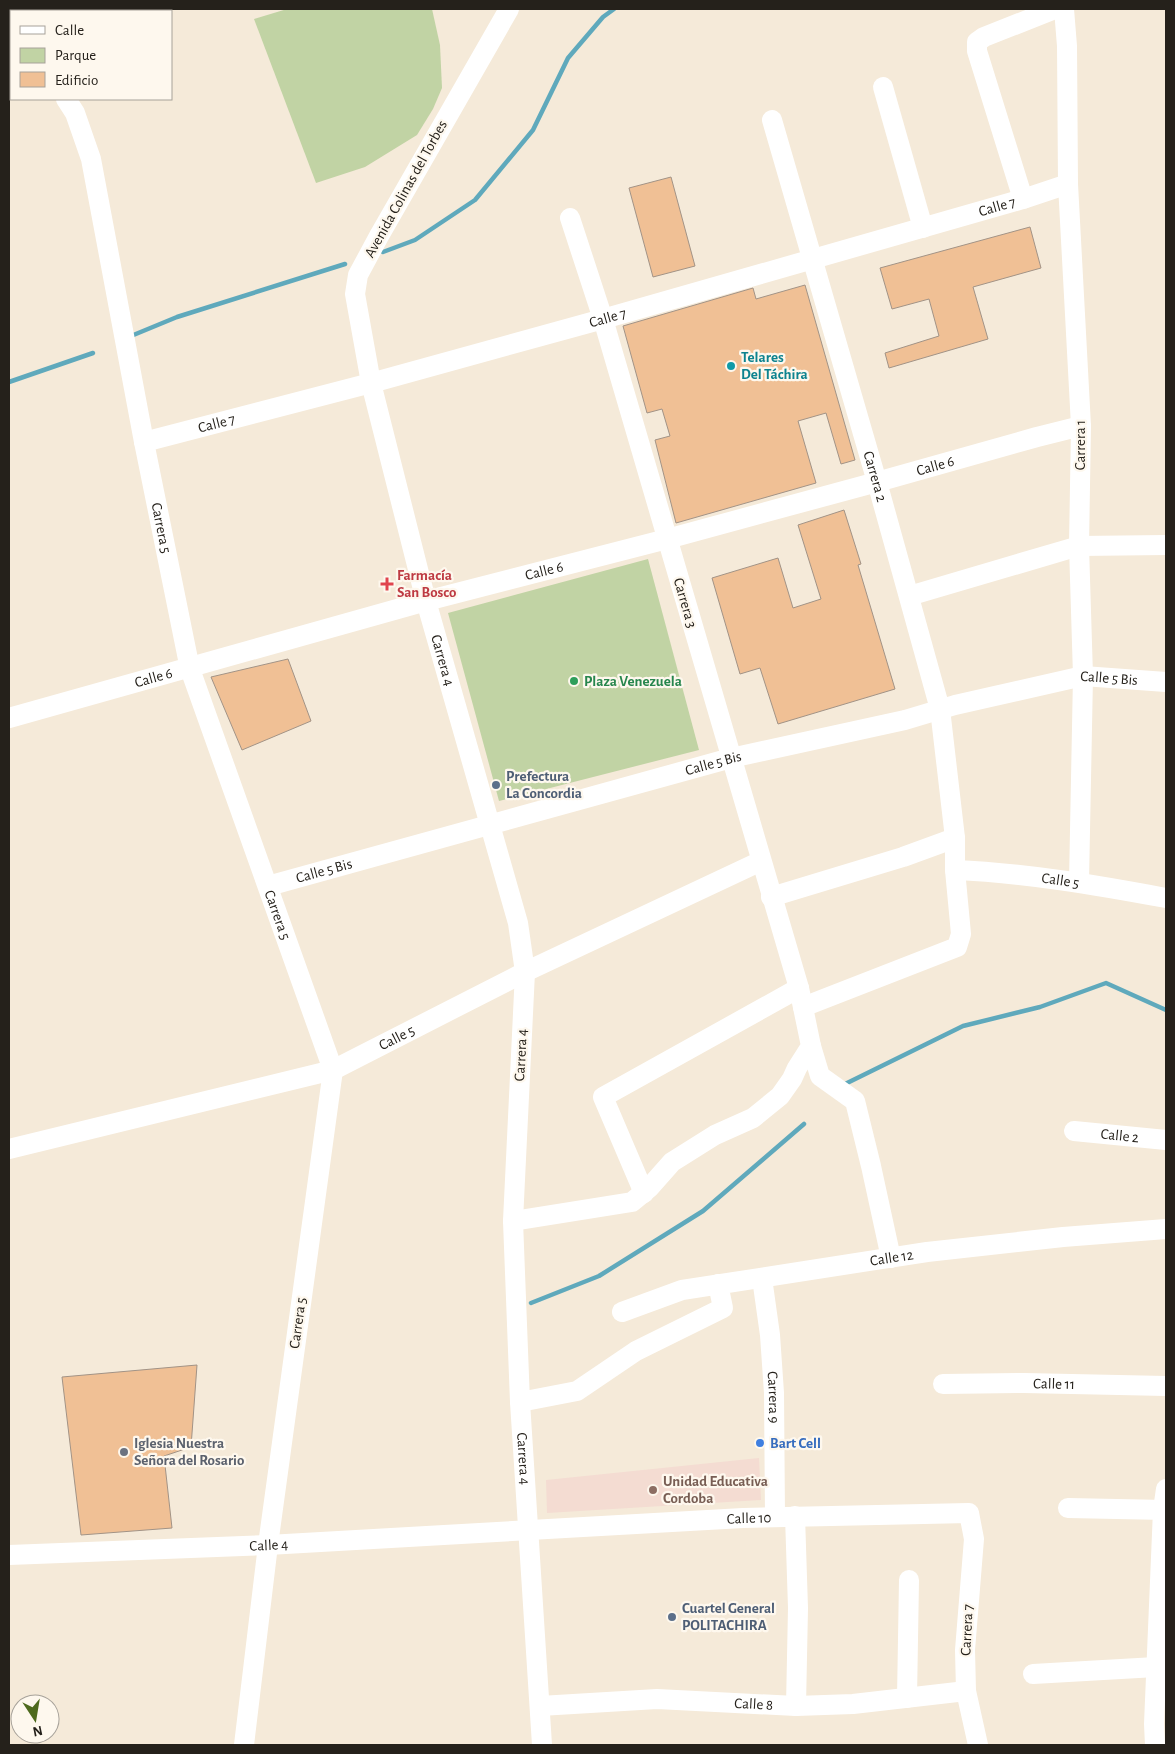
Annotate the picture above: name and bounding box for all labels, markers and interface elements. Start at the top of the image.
legend [10,10,172,100]
text: Calle [55,23,84,38]
text: Parque [55,48,96,63]
text: Edificio [55,73,98,88]
street label: Avenida Colinas del Torbes [362,118,450,260]
street label: Calle 7 [977,194,1017,219]
street label: Calle 7 [587,305,628,330]
place label: Telares Del Táchira [741,350,808,382]
marker: Telares Del Táchira [725,360,737,372]
street label: Calle 7 [196,411,237,435]
street label: Carrera 1 [1073,420,1088,470]
street label: Carrera 2 [861,449,890,504]
street label: Calle 6 [915,453,956,478]
street label: Carrera 5 [149,501,174,555]
street label: Calle 6 [523,559,565,583]
place label: Farmacía San Bosco [397,568,457,600]
street label: Carrera 3 [671,576,699,630]
marker: Farmacía San Bosco [381,578,393,590]
street label: Carrera 4 [428,633,457,688]
street label: Calle 6 [133,665,174,690]
street label: Calle 5 Bis [1080,668,1138,687]
place label: Plaza Venezuela [584,674,682,689]
marker: Plaza Venezuela [568,675,580,687]
street label: Calle 5 Bis [684,748,743,778]
place label: Prefectura La Concordia [506,769,582,801]
marker: Prefectura La Concordia [490,779,502,791]
street label: Calle 5 Bis [294,856,354,885]
street label: Calle 5 [1041,870,1080,890]
street label: Carrera 5 [262,888,293,942]
street label: Calle 5 [376,1022,417,1053]
street label: Carrera 4 [512,1028,530,1082]
street label: Calle 2 [1100,1126,1140,1145]
street label: Calle 12 [869,1247,914,1268]
street label: Carrera 5 [287,1296,309,1350]
street label: Carrera 9 [765,1371,782,1424]
street label: Calle 11 [1033,1376,1075,1392]
street label: Carrera 4 [514,1432,533,1485]
place label: Iglesia Nuestra Señora del Rosario [134,1436,244,1468]
place label: Bart Cell [770,1436,821,1451]
marker: Bart Cell [754,1437,766,1449]
marker: Iglesia Nuestra Señora del Rosario [118,1446,130,1458]
place label: Unidad Educativa Cordoba [663,1474,768,1506]
marker: Unidad Educativa Cordoba [647,1484,659,1496]
street label: Calle 10 [726,1510,772,1526]
street label: Calle 4 [249,1536,289,1553]
place label: Cuartel General POLITACHIRA [682,1601,775,1633]
street label: Carrera 7 [958,1604,976,1656]
marker: Cuartel General POLITACHIRA [666,1611,678,1623]
north arrow [10,1694,60,1744]
street label: Calle 8 [734,1695,773,1712]
text: N [31,1723,44,1739]

